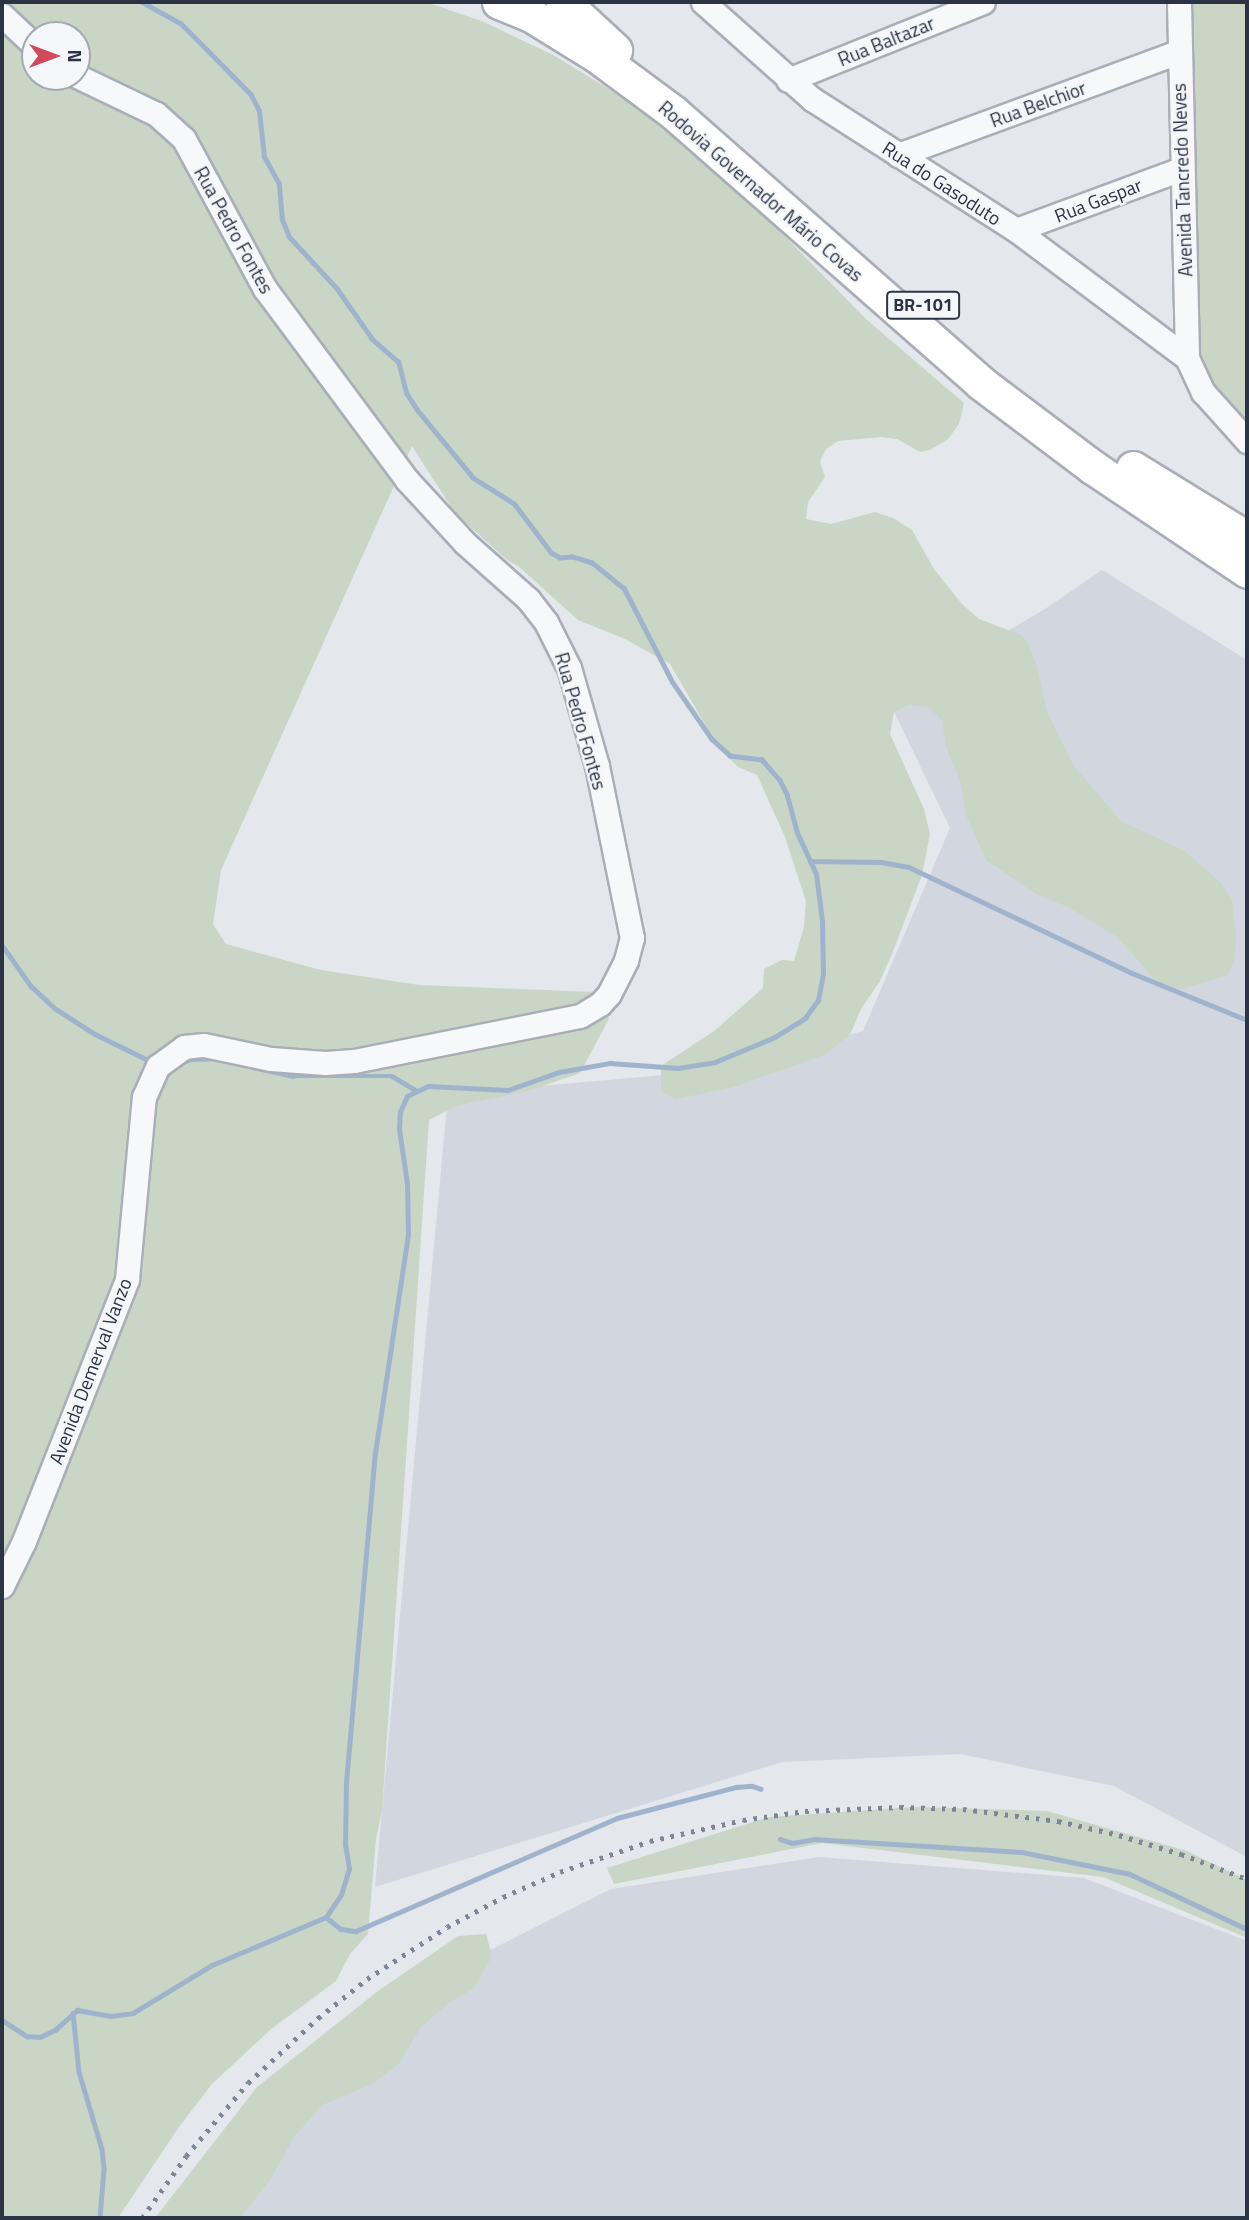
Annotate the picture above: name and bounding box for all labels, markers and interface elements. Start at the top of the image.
street label: Rua Baltazar [834,11,938,71]
north arrow [21,21,91,91]
text: N [61,49,90,63]
street label: Rua Belchior [987,76,1089,132]
street label: Avenida Tancredo Neves [1167,83,1197,277]
street label: Rodovia Governador Mário Covas [654,96,868,286]
street label: Rua do Gasoduto [878,136,1006,230]
street label: Rua Pedro Fontes [190,162,278,298]
street label: Rua Gaspar [1051,173,1145,227]
road number: BR-101 [884,290,962,320]
street label: Rua Pedro Fontes [550,650,612,792]
street label: Avenida Demerval Vanzo [44,1275,136,1467]

